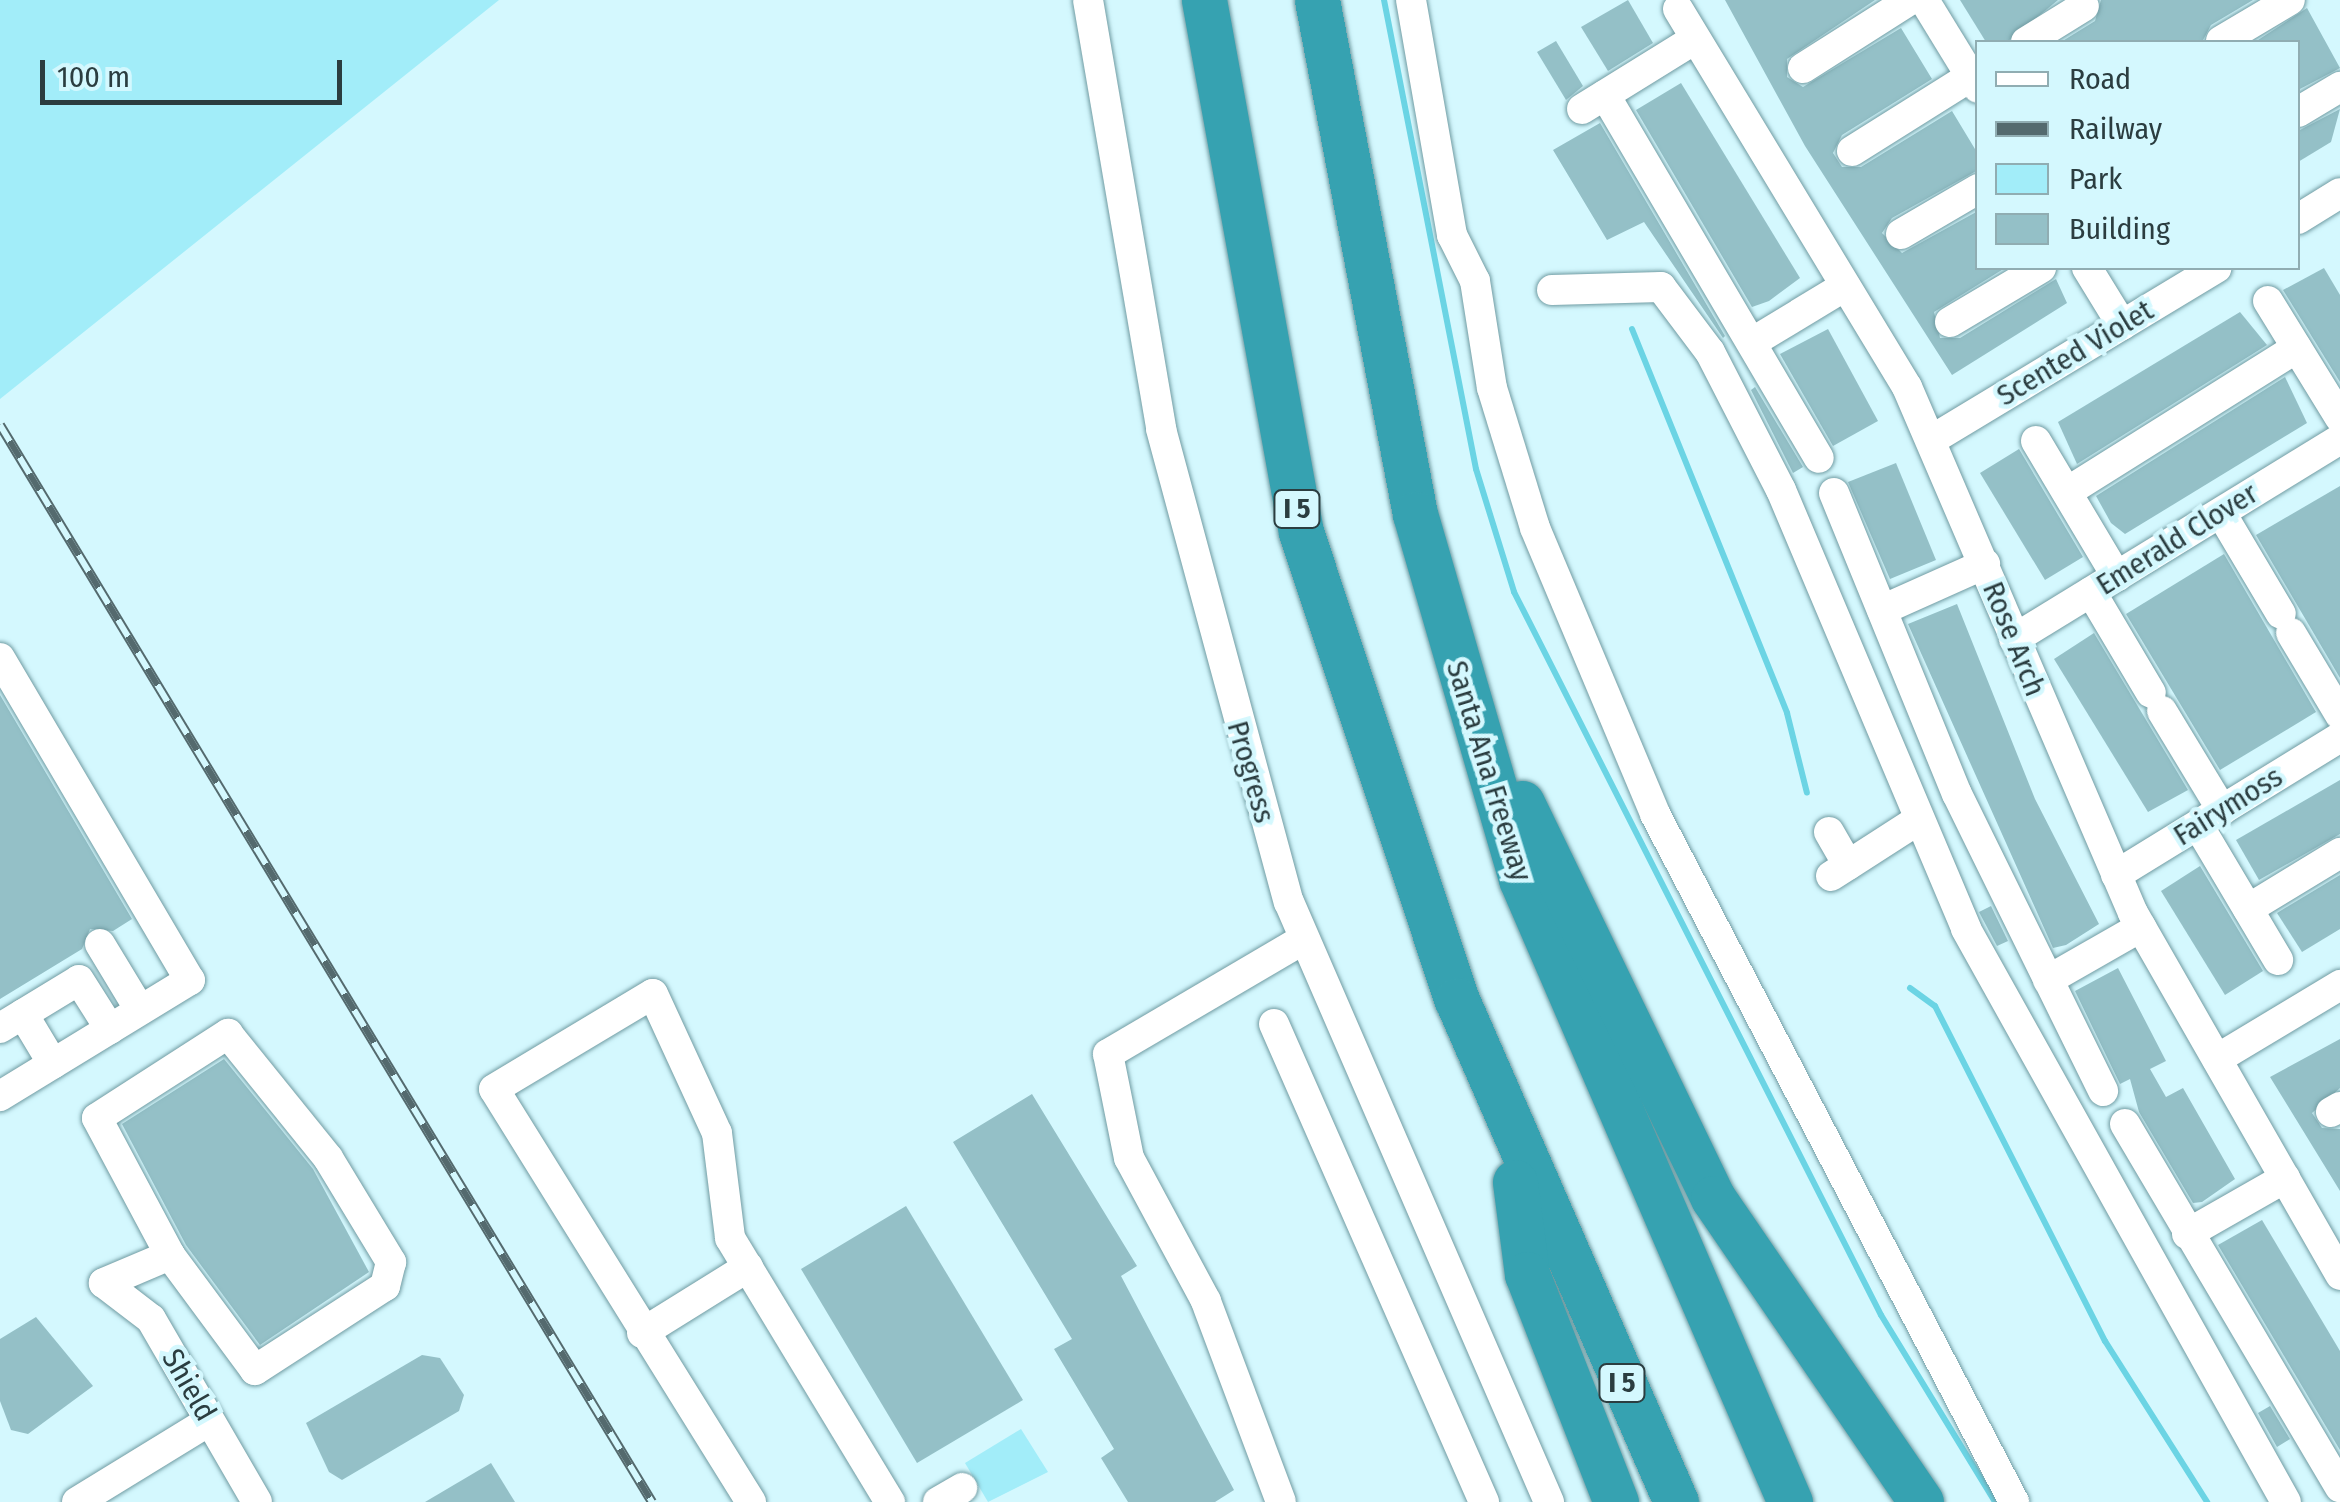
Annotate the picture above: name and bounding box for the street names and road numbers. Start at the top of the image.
street label: Scented Violet [1990,292,2160,414]
street label: Emerald Clover [2090,475,2264,603]
road number: I 5 [1272,486,1322,532]
street label: Rose Arch [1975,576,2053,702]
street label: Santa Ana Freeway [1438,657,1540,885]
street label: Progress [1219,717,1283,827]
street label: Fairymoss [2167,759,2289,853]
street label: Shield [154,1343,224,1427]
road number: I 5 [1597,1360,1647,1406]

